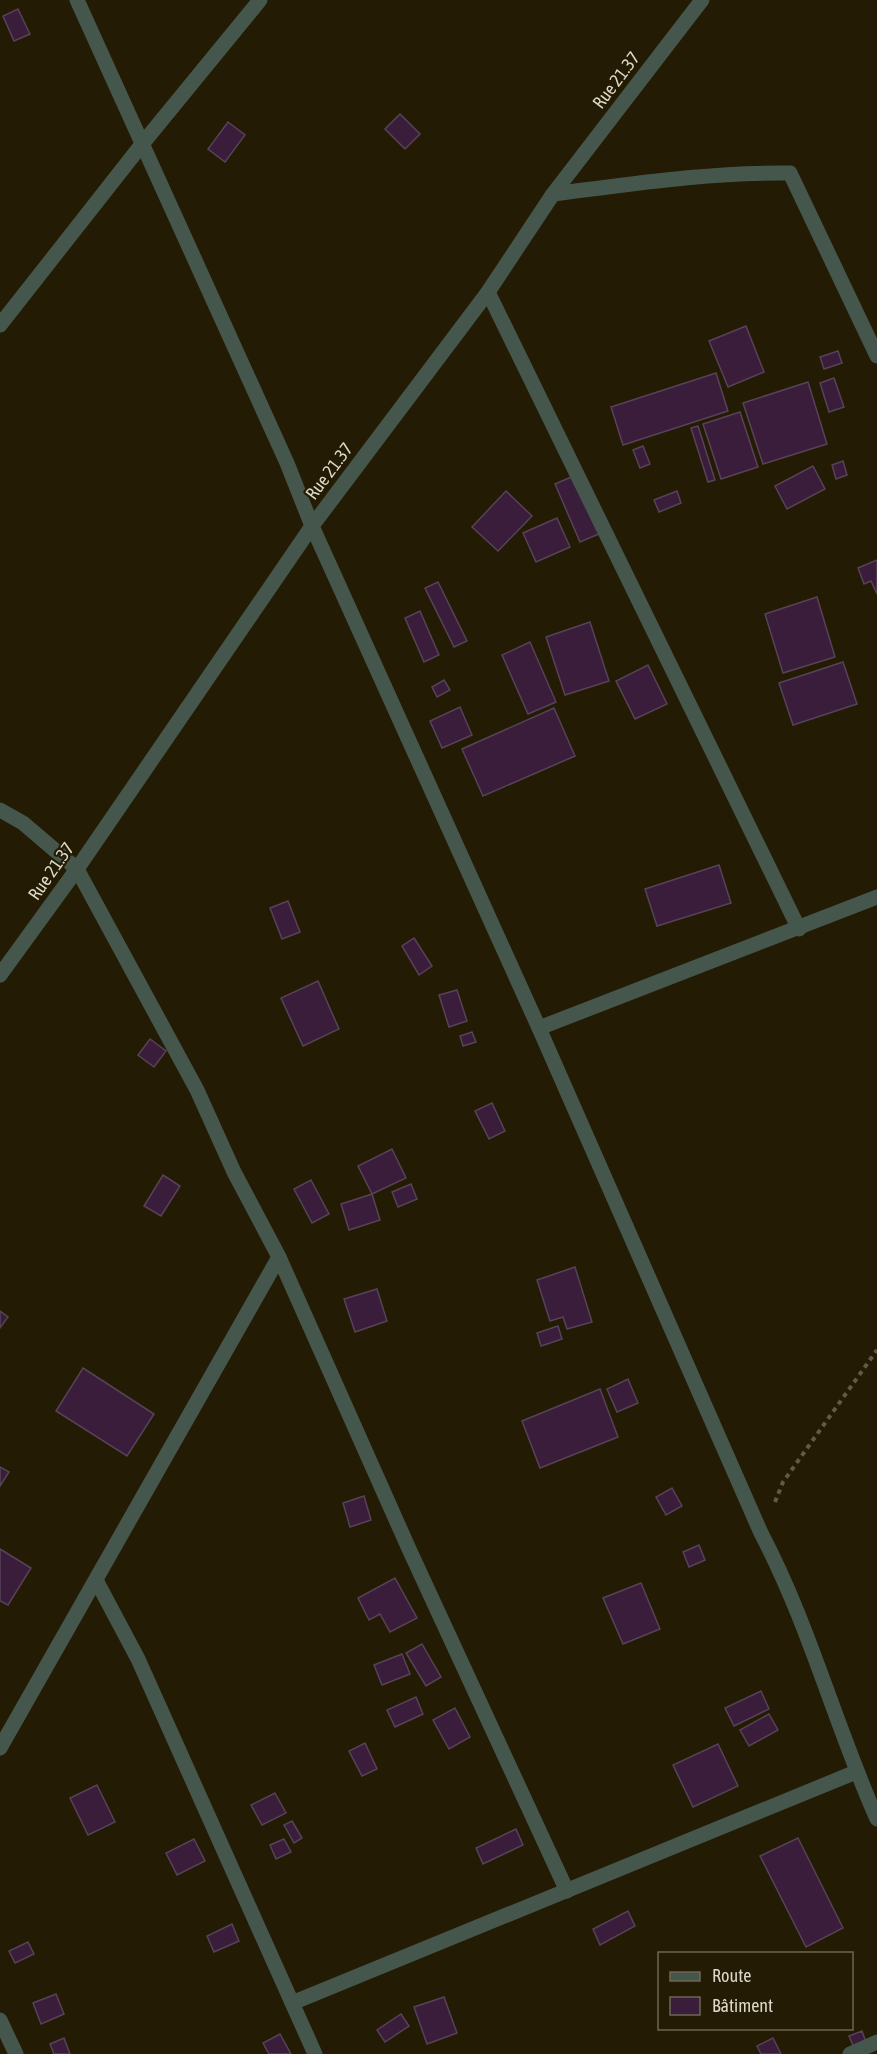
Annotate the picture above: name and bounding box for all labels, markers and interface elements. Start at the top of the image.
street label: Rue 21.37 [588,48,644,112]
street label: Rue 21.37 [301,439,357,503]
street label: Rue 21.37 [24,838,78,904]
legend [658,1952,853,2030]
text: Route [712,1965,751,1986]
text: Bâtiment [712,1995,773,2016]

